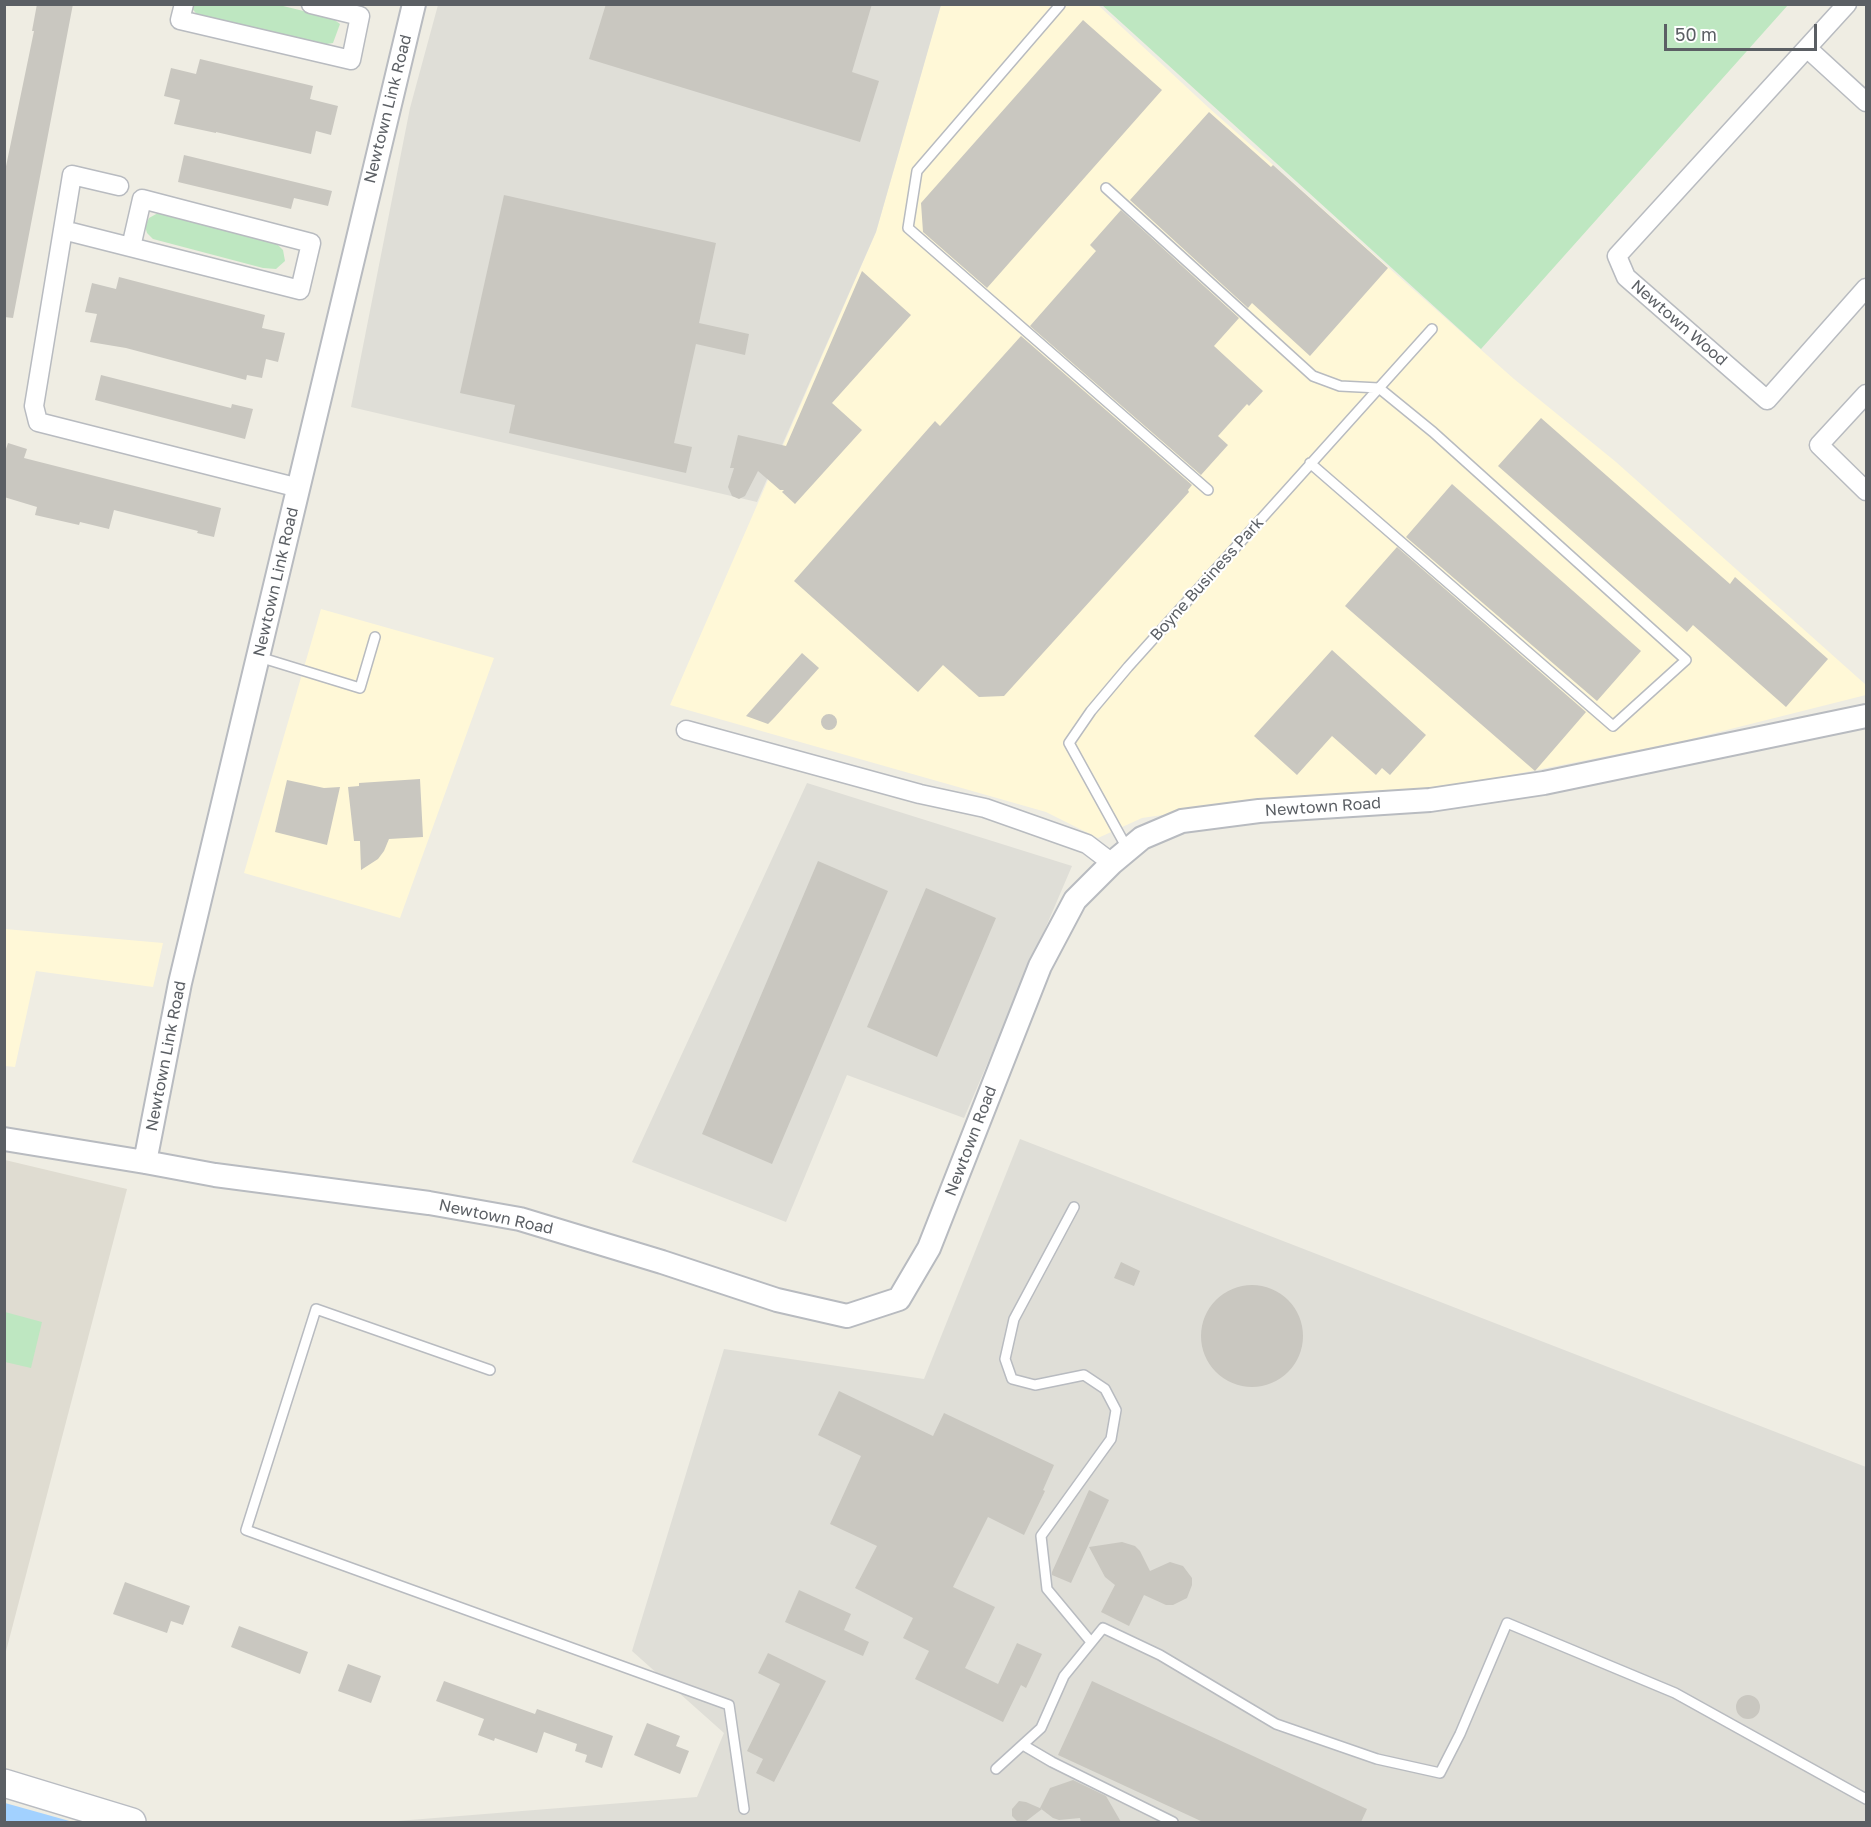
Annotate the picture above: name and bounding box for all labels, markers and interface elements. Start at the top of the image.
scale bar [1667,12,1820,50]
text: 50 m [1675,23,1717,45]
street label: Newtown Link Road [360,33,416,185]
street label: Newtown Wood [1627,276,1731,370]
street label: Newtown Link Road [249,505,303,659]
street label: Boyne Business Park [1146,513,1268,645]
street label: Newtown Road [1264,793,1382,821]
street label: Newtown Link Road [142,979,190,1133]
street label: Newtown Road [941,1083,1001,1199]
street label: Newtown Road [437,1196,555,1238]

